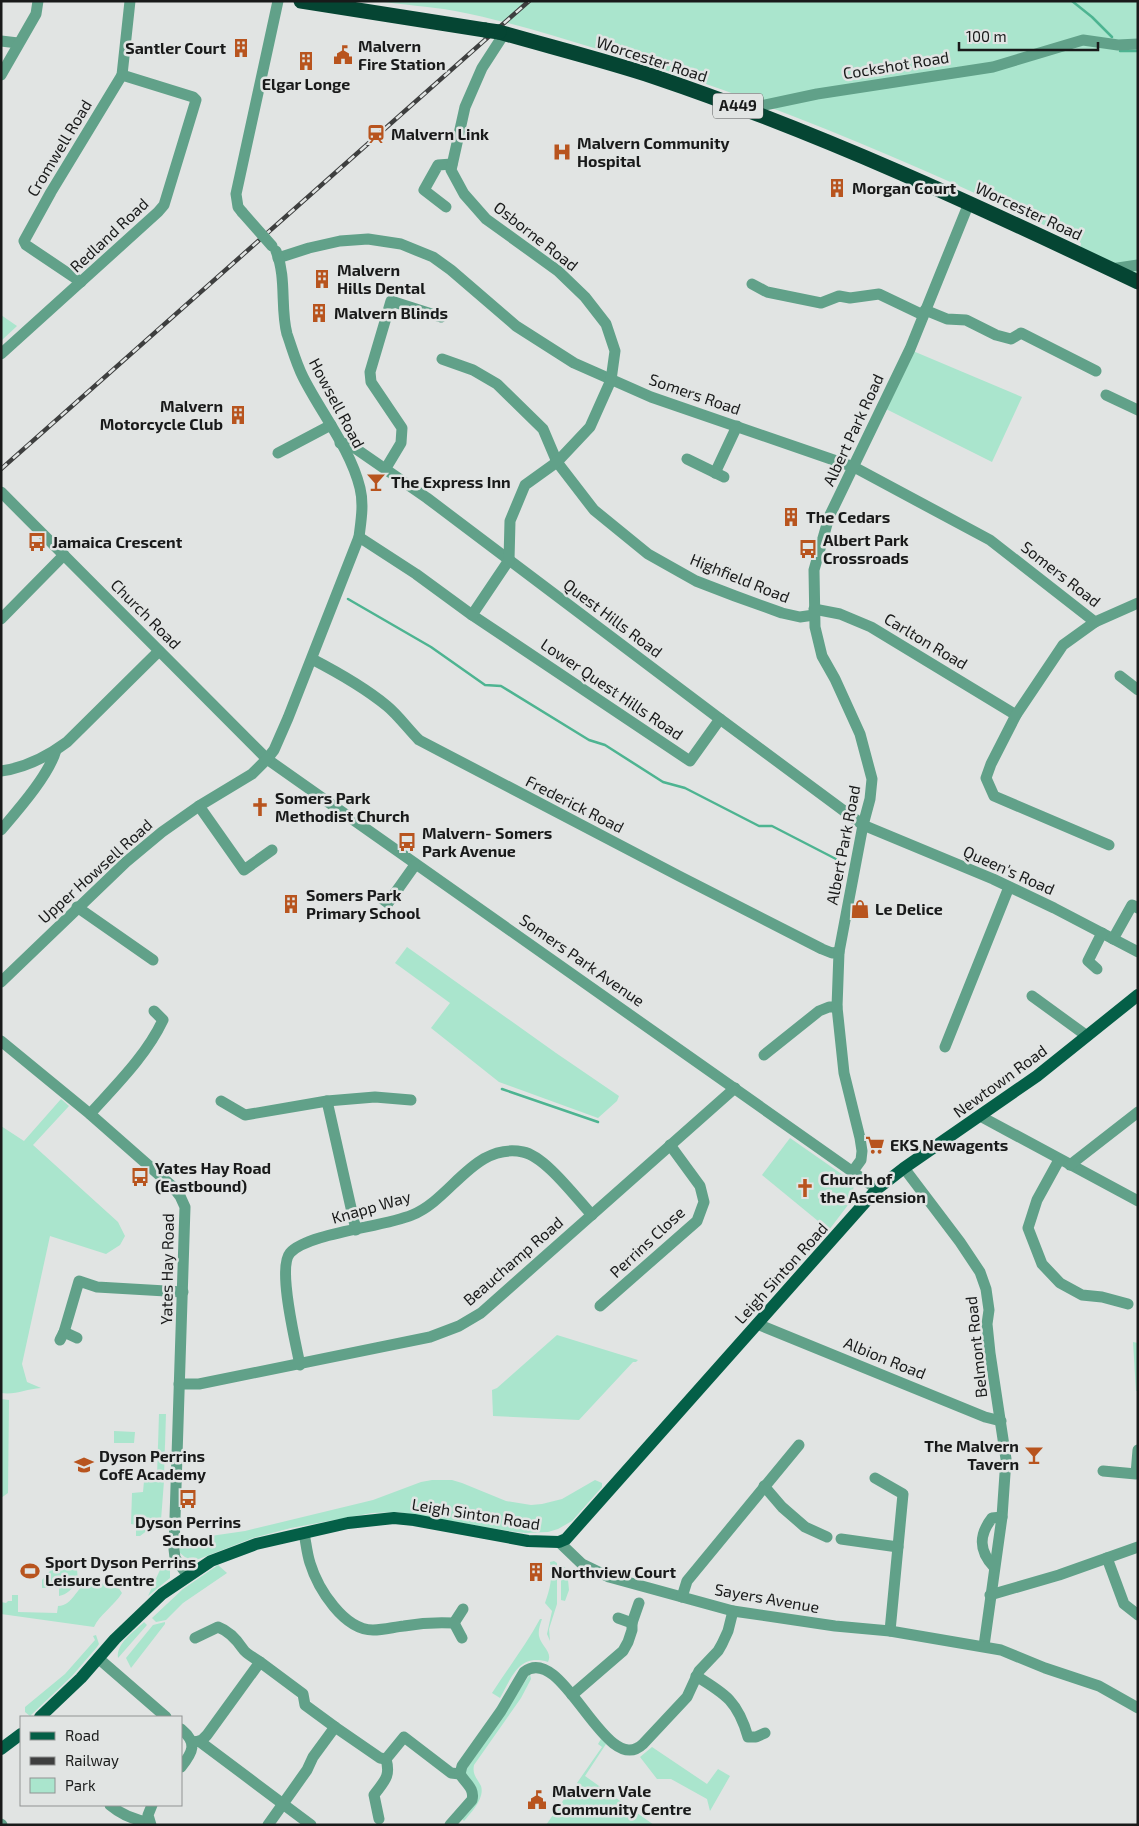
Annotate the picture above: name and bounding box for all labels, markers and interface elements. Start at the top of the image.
scale bar [959,20,1098,52]
text: 100 m [966,27,1007,45]
street label: Worcester Road [594,32,710,85]
place label: Malvern Fire Station [358,36,446,73]
building icon: Santler Court [230,37,252,59]
place label: Santler Court [125,38,226,57]
public building icon: Malvern Fire Station [332,44,354,66]
street label: Cockshot Road [842,47,950,82]
building icon: Elgar Longe [295,50,317,72]
place label: Elgar Longe [262,74,350,93]
road number: A449 [713,94,763,118]
street label: Cromwell Road [22,96,95,200]
station icon: Malvern Link [365,123,387,145]
place label: Malvern Link [391,124,489,143]
place label: Malvern Community Hospital [577,133,730,170]
hospital icon: Malvern Community Hospital [551,141,573,163]
building icon: Morgan Court [826,177,848,199]
street label: Worcester Road [973,177,1086,244]
place label: Morgan Court [852,178,956,197]
street label: Redland Road [66,194,152,276]
street label: Osborne Road [490,197,582,274]
place label: Malvern Hills Dental [337,260,426,297]
building icon: Malvern Hills Dental [311,268,333,290]
building icon: Malvern Blinds [308,302,330,324]
place label: Malvern Blinds [334,303,448,322]
street label: Howsell Road [306,355,369,451]
street label: Somers Road [647,369,743,418]
street label: Albert Park Road [818,371,887,489]
place label: Malvern Motorcycle Club [100,396,223,434]
building icon: Malvern Motorcycle Club [227,404,249,426]
bar icon: The Express Inn [365,471,387,493]
place label: The Express Inn [391,472,511,491]
building icon: The Cedars [780,506,802,528]
place label: The Cedars [806,507,890,526]
place label: Albert Park Crossroads [823,530,909,567]
bus stop icon: Jamaica Crescent [26,531,48,553]
place label: Jamaica Crescent [52,532,183,551]
street label: Somers Road [1018,537,1105,611]
bus stop icon: Albert Park Crossroads [797,538,819,560]
street label: Highfield Road [688,549,793,606]
street label: Quest Hills Road [559,574,667,662]
street label: Church Road [107,575,185,653]
street label: Carlton Road [881,608,971,673]
street label: Lower Quest Hills Road [537,634,687,744]
street label: Frederick Road [523,771,627,836]
street label: Albert Park Road [822,783,863,906]
place label: Somers Park Methodist Church [275,788,410,825]
church icon: Somers Park Methodist Church [249,796,271,818]
street label: Upper Howsell Road [34,815,155,927]
place label: Malvern- Somers Park Avenue [422,823,552,860]
bus stop icon: Malvern- Somers Park Avenue [396,831,418,853]
street label: Queen's Road [960,841,1058,899]
place label: Somers Park Primary School [306,885,421,923]
building icon: Somers Park Primary School [280,893,302,915]
shop icon: Le Delice [849,898,871,920]
place label: Le Delice [875,899,943,918]
street label: Somers Park Avenue [516,909,648,1010]
street label: Newtown Road [949,1040,1050,1121]
supermarket icon: EKS Newagents [864,1134,886,1156]
place label: EKS Newagents [890,1135,1008,1154]
place label: Yates Hay Road (Eastbound) [155,1158,271,1195]
bus stop icon: Yates Hay Road (Eastbound) [129,1166,151,1188]
place label: Church of the Ascension [820,1169,926,1206]
church icon: Church of the Ascension [794,1177,816,1199]
street label: Knapp Way [329,1186,413,1227]
street label: Perrins Close [605,1202,688,1281]
street label: Beauchamp Road [459,1212,566,1309]
street label: Yates Hay Road [156,1213,177,1325]
street label: Leigh Sinton Road [730,1218,831,1327]
street label: Belmont Road [961,1295,990,1399]
street label: Albion Road [841,1333,929,1383]
place label: The Malvern Tavern [924,1436,1019,1473]
bar icon: The Malvern Tavern [1023,1444,1045,1466]
place label: Dyson Perrins CofE Academy [99,1446,206,1484]
school or university icon: Dyson Perrins CofE Academy [73,1454,95,1476]
bus stop icon: Dyson Perrins School [177,1488,199,1510]
street label: Leigh Sinton Road [411,1494,542,1533]
place label: Dyson Perrins School [135,1512,241,1549]
place label: Sport Dyson Perrins Leisure Centre [45,1552,196,1589]
sports icon: Sport Dyson Perrins Leisure Centre [19,1560,41,1582]
building icon: Northview Court [525,1561,547,1583]
place label: Northview Court [551,1562,676,1581]
street label: Sayers Avenue [713,1579,821,1616]
legend [20,1716,182,1806]
text: Road [65,1726,100,1744]
text: Railway [65,1751,119,1769]
text: Park [65,1776,96,1794]
place label: Malvern Vale Community Centre [552,1781,692,1819]
public building icon: Malvern Vale Community Centre [526,1789,548,1811]

